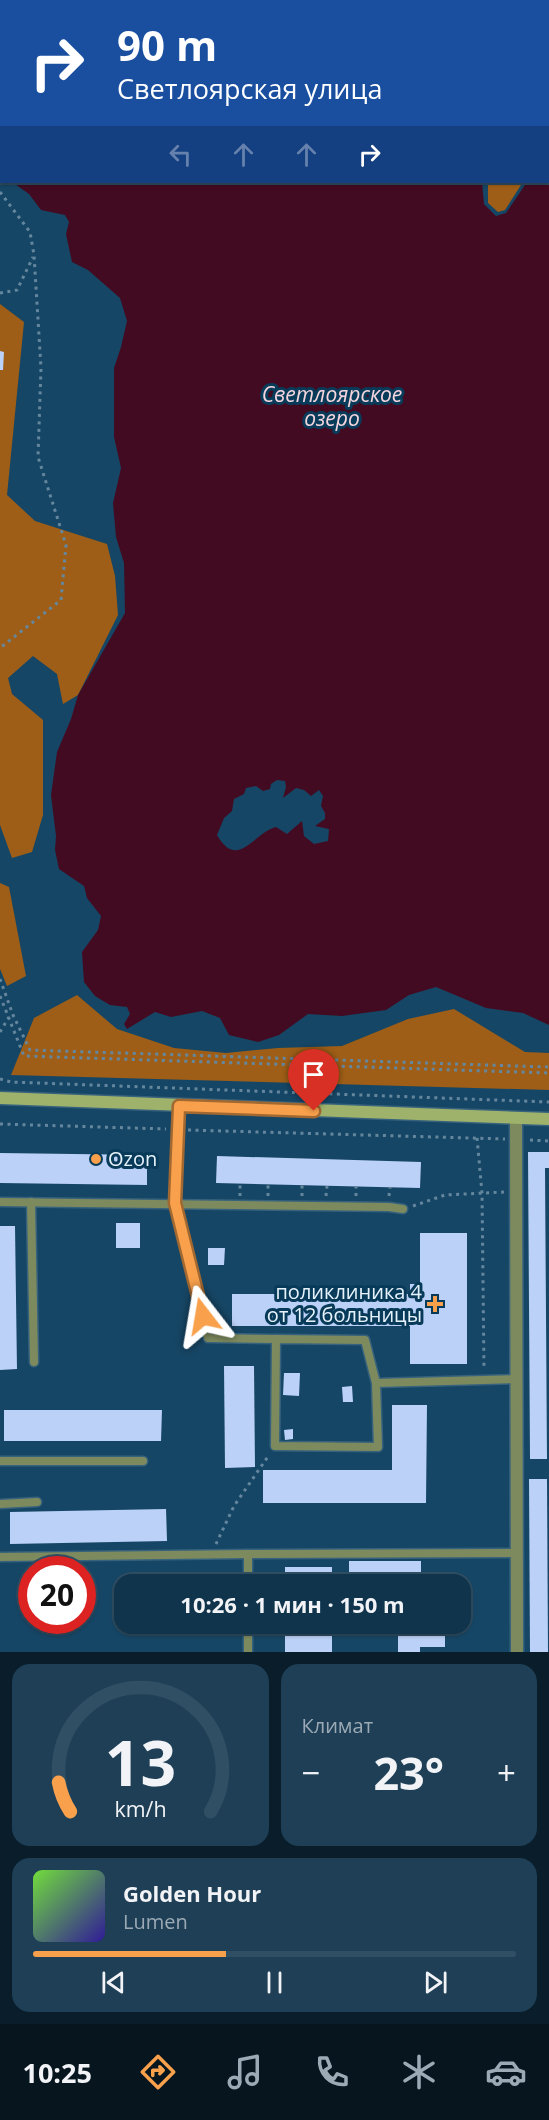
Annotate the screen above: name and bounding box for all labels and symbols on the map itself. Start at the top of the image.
water label: Светлоярское озеро [262,380,402,432]
pin [288,1049,339,1111]
place label: Ozon [108,1145,157,1172]
marker: Ozon [89,1152,103,1166]
place label: поликлиника 4 от 12 больницы [267,1278,423,1328]
position arrow [171,1284,235,1348]
marker: поликлиника 4 от 12 больницы [426,1295,444,1313]
speed limit sign: 20 [18,1556,96,1634]

